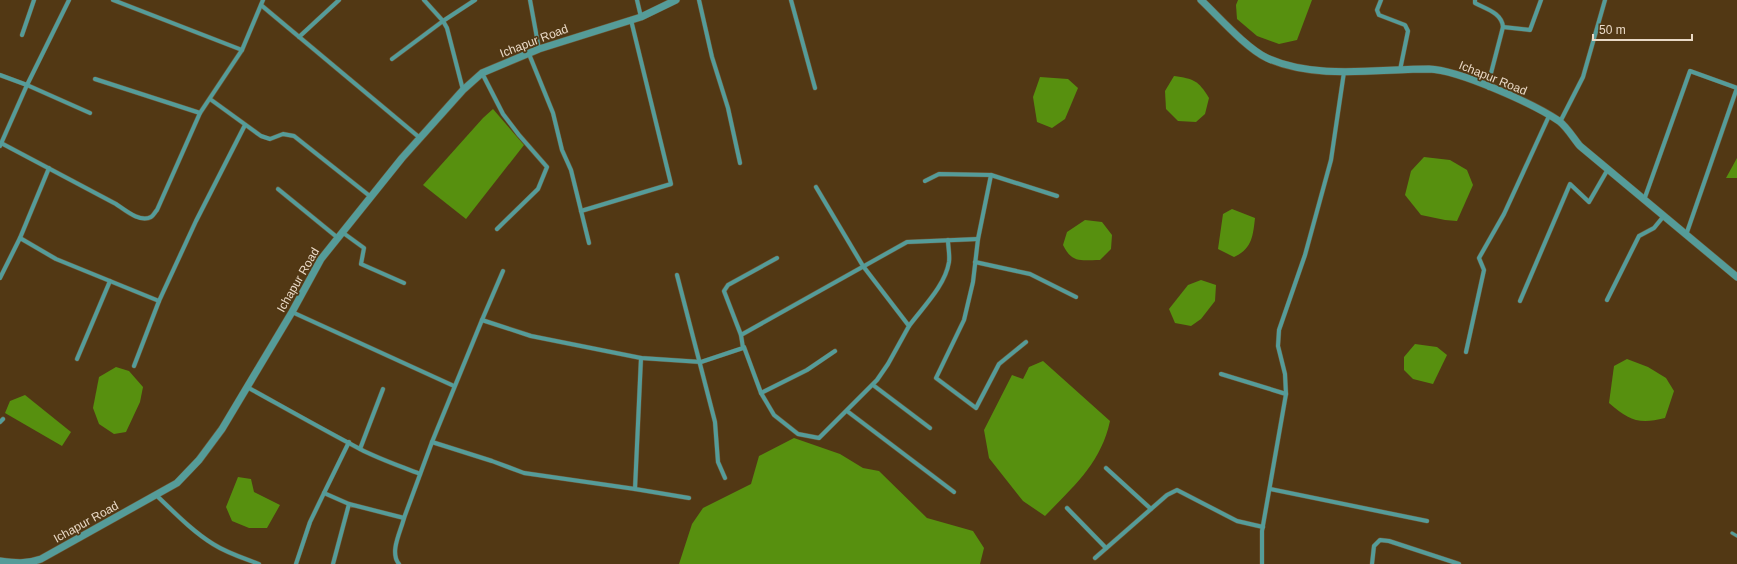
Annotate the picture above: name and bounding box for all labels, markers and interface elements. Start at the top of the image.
scale bar [1593,16,1692,42]
street label: Ichapur Road [498,22,570,60]
text: 50 m [1599,23,1626,37]
street label: Ichapur Road [1457,58,1529,98]
street label: Ichapur Road [274,245,322,315]
street label: Ichapur Road [51,498,121,546]

